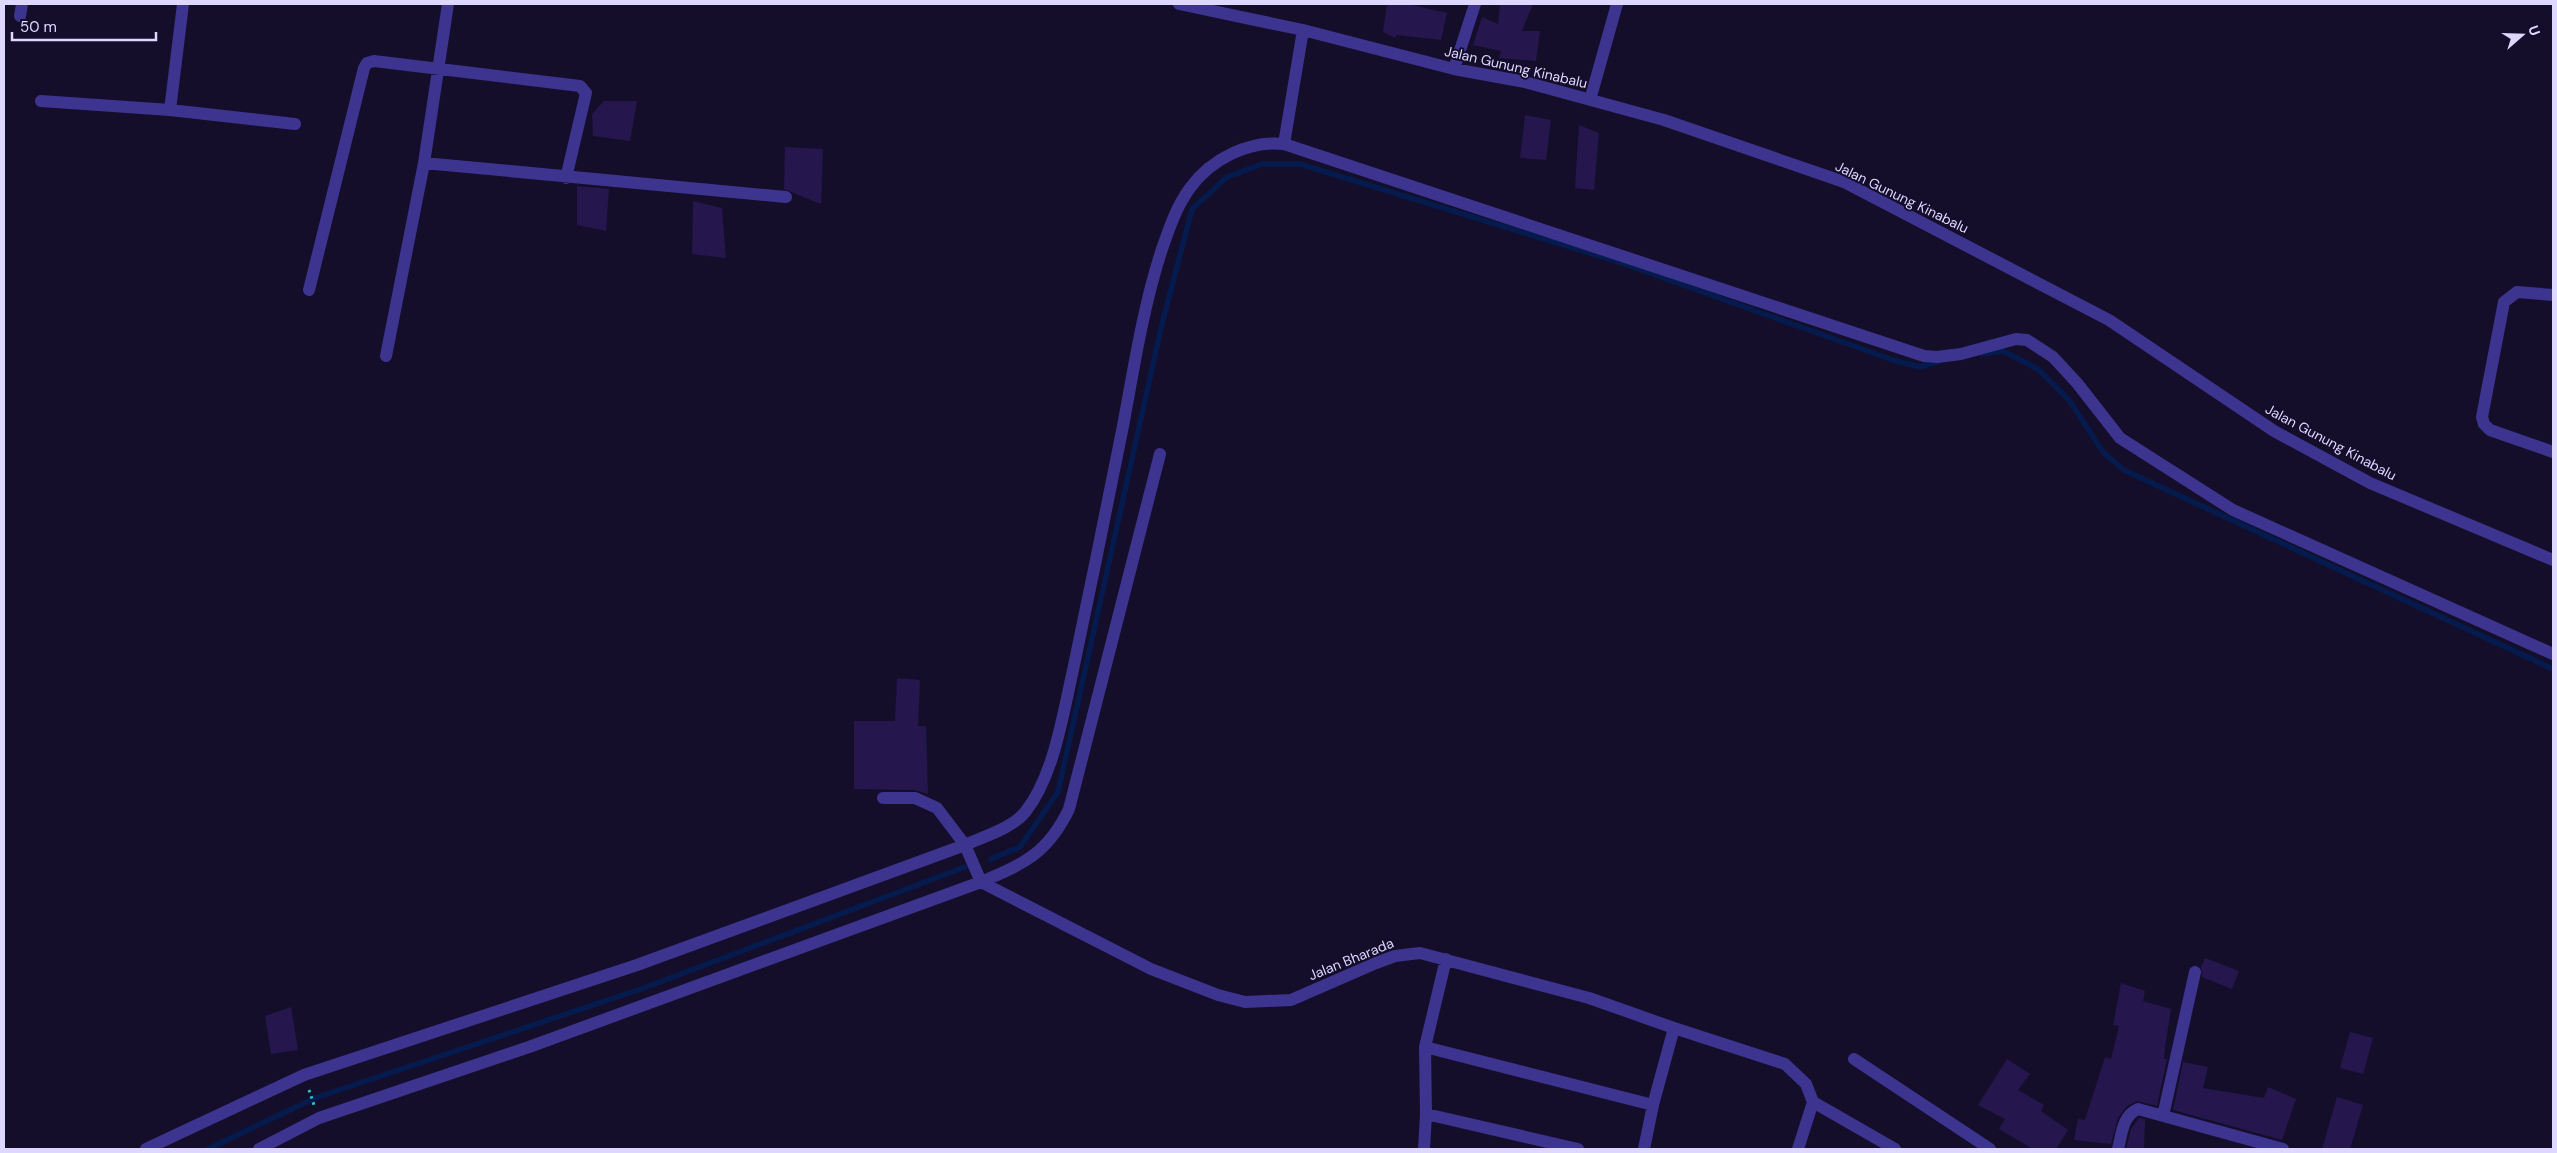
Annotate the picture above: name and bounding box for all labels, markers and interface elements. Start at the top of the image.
scale bar [12,10,156,42]
north arrow [2497,10,2547,60]
text: 50 m [20,17,57,37]
text: U [2524,23,2544,38]
street label: Jalan Gunung Kinabalu [1443,42,1589,92]
street label: Jalan Gunung Kinabalu [1832,157,1972,237]
street label: Jalan Gunung Kinabalu [2262,400,2400,484]
street label: Jalan Bharada [1306,934,1396,984]

